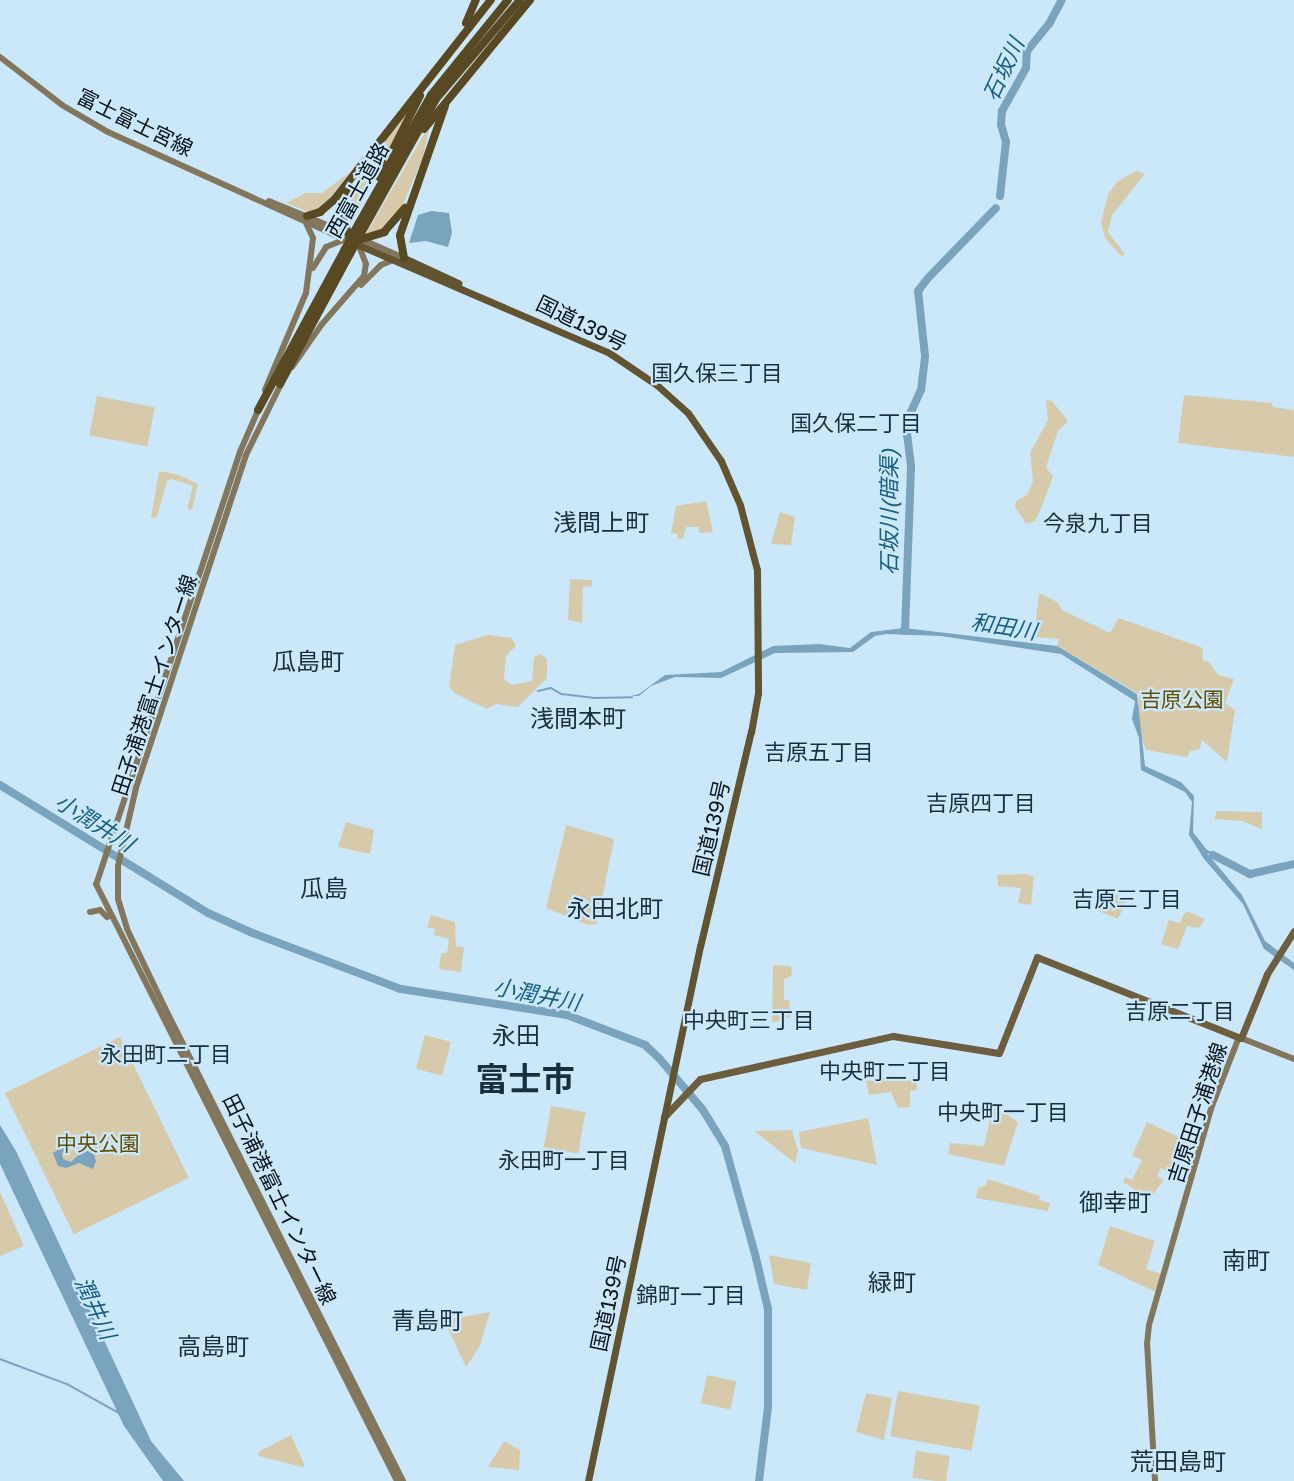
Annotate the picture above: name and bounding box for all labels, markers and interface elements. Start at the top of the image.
water label: 石坂川 [977,34,1029,104]
street label: 富士富士宮線 [73,83,197,161]
street label: 西富士道路 [321,138,393,242]
street label: 国道139号 [532,290,632,356]
district label: 国久保三丁目 [651,360,783,386]
district label: 国久保二丁目 [790,410,922,436]
water label: 石坂川(暗渠) [876,449,902,575]
district label: 浅間上町 [553,508,649,536]
district label: 今泉九丁目 [1043,510,1153,536]
street label: 田子浦港富士インター線 [106,571,202,799]
water label: 和田川 [969,608,1039,644]
district label: 瓜島町 [272,647,344,675]
park label: 吉原公園 [1140,686,1224,712]
district label: 浅間本町 [530,704,626,732]
district label: 吉原五丁目 [764,739,874,765]
street label: 国道139号 [688,777,734,879]
water label: 小潤井川 [51,787,139,857]
district label: 吉原四丁目 [926,790,1036,816]
district label: 瓜島 [300,874,348,902]
district label: 吉原三丁目 [1072,886,1182,912]
district label: 永田北町 [567,894,663,922]
water label: 小潤井川 [491,973,583,1015]
district label: 吉原二丁目 [1125,998,1235,1024]
district label: 中央町三丁目 [683,1007,815,1033]
district label: 永田 [492,1021,540,1049]
street label: 吉原田子浦港線 [1162,1039,1232,1187]
district label: 永田町二丁目 [100,1041,232,1067]
district label: 中央町二丁目 [819,1058,951,1084]
district label: 富士市 [476,1059,574,1099]
street label: 田子浦港富士インター線 [218,1090,342,1308]
district label: 中央町一丁目 [937,1099,1069,1125]
park label: 中央公園 [56,1130,140,1156]
district label: 永田町一丁目 [498,1147,630,1173]
district label: 御幸町 [1079,1188,1151,1216]
district label: 南町 [1222,1246,1270,1274]
street label: 国道139号 [585,1252,631,1354]
district label: 緑町 [868,1268,916,1296]
water label: 潤井川 [70,1273,122,1343]
district label: 錦町一丁目 [636,1282,746,1308]
district label: 青島町 [391,1306,463,1334]
district label: 高島町 [177,1332,249,1360]
district label: 荒田島町 [1130,1447,1226,1475]

